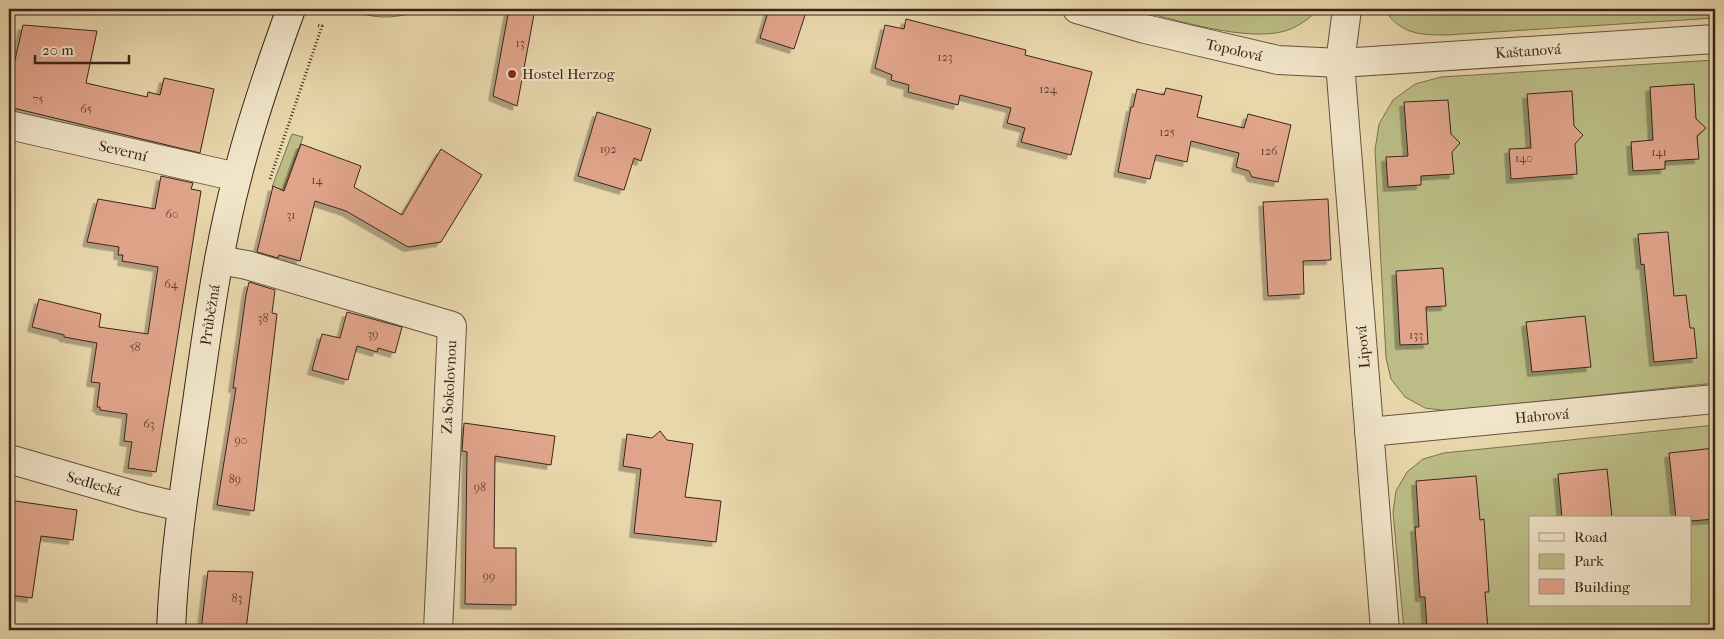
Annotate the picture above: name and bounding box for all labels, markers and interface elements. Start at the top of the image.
scale bar [35,32,129,64]
street label: Topolová [1204,35,1265,65]
house number: 13 [515,36,525,50]
street label: Kaštanová [1494,40,1563,62]
text: 20 m [42,41,74,59]
house number: 123 [937,50,953,64]
place label: Hostel Herzog [522,65,616,83]
marker: Hostel Herzog [506,68,518,80]
house number: 124 [1039,82,1058,96]
house number: 75 [33,92,43,106]
house number: 65 [80,102,92,116]
house number: 125 [1159,125,1175,139]
street label: Severní [97,137,150,165]
house number: 192 [600,142,616,156]
house number: 126 [1261,144,1278,158]
house number: 141 [1651,145,1667,159]
house number: 140 [1515,151,1533,165]
house number: 14 [311,173,324,187]
house number: 60 [165,207,179,221]
house number: 31 [286,208,296,222]
house number: 64 [164,277,179,291]
street label: Průběžná [196,282,224,347]
house number: 38 [258,311,268,325]
street label: Lipová [1352,324,1374,369]
house number: 39 [367,327,379,341]
house number: 133 [1409,328,1423,342]
street label: Za Sokolovnou [438,339,460,434]
house number: 58 [129,340,141,354]
street label: Habrová [1514,405,1571,427]
house number: 63 [143,417,155,431]
house number: 90 [235,433,247,447]
street label: Sedlecká [65,468,124,501]
house number: 89 [229,472,241,486]
house number: 98 [474,480,486,494]
legend [1529,516,1692,606]
text: Road [1574,528,1608,546]
text: Park [1574,552,1604,570]
house number: 99 [483,569,495,583]
text: Building [1574,578,1631,596]
house number: 83 [232,591,243,605]

